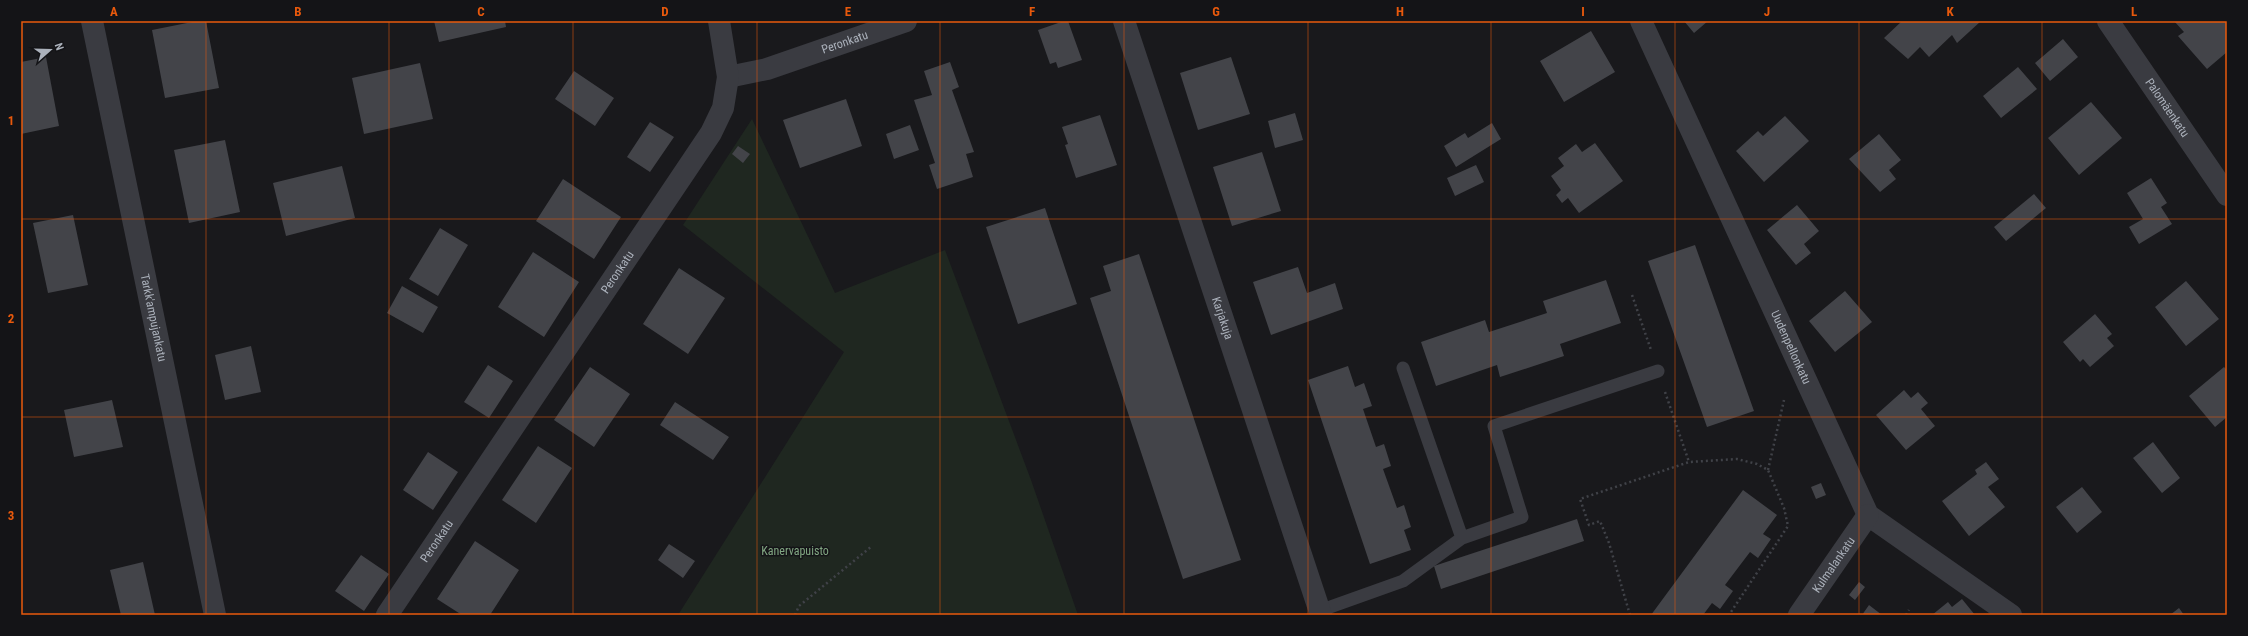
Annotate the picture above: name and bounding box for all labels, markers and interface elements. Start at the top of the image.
text: A [110,4,118,19]
text: B [294,4,302,19]
text: C [477,4,485,19]
text: D [661,4,669,19]
text: E [845,4,852,19]
text: F [1029,4,1035,19]
text: G [1212,4,1220,19]
text: H [1396,4,1404,19]
text: I [1581,4,1585,19]
text: J [1764,4,1770,19]
text: K [1946,4,1954,19]
text: L [2131,4,2137,19]
street label: Peronkatu [820,28,870,57]
north arrow [30,30,70,70]
text: N [52,41,66,52]
street label: Palomäenkatu [2142,76,2192,140]
text: 1 [8,113,14,128]
street label: Peronkatu [598,248,637,296]
street label: Tarkk'ampujankatu [138,273,169,363]
street label: Karjakuja [1209,295,1236,341]
street label: Uudenpellonkatu [1768,308,1814,386]
text: 2 [8,311,15,326]
text: 3 [8,508,14,523]
street label: Peronkatu [417,517,456,565]
street label: Kulmalankatu [1810,534,1858,595]
park label: Kanervapuisto [761,544,829,558]

